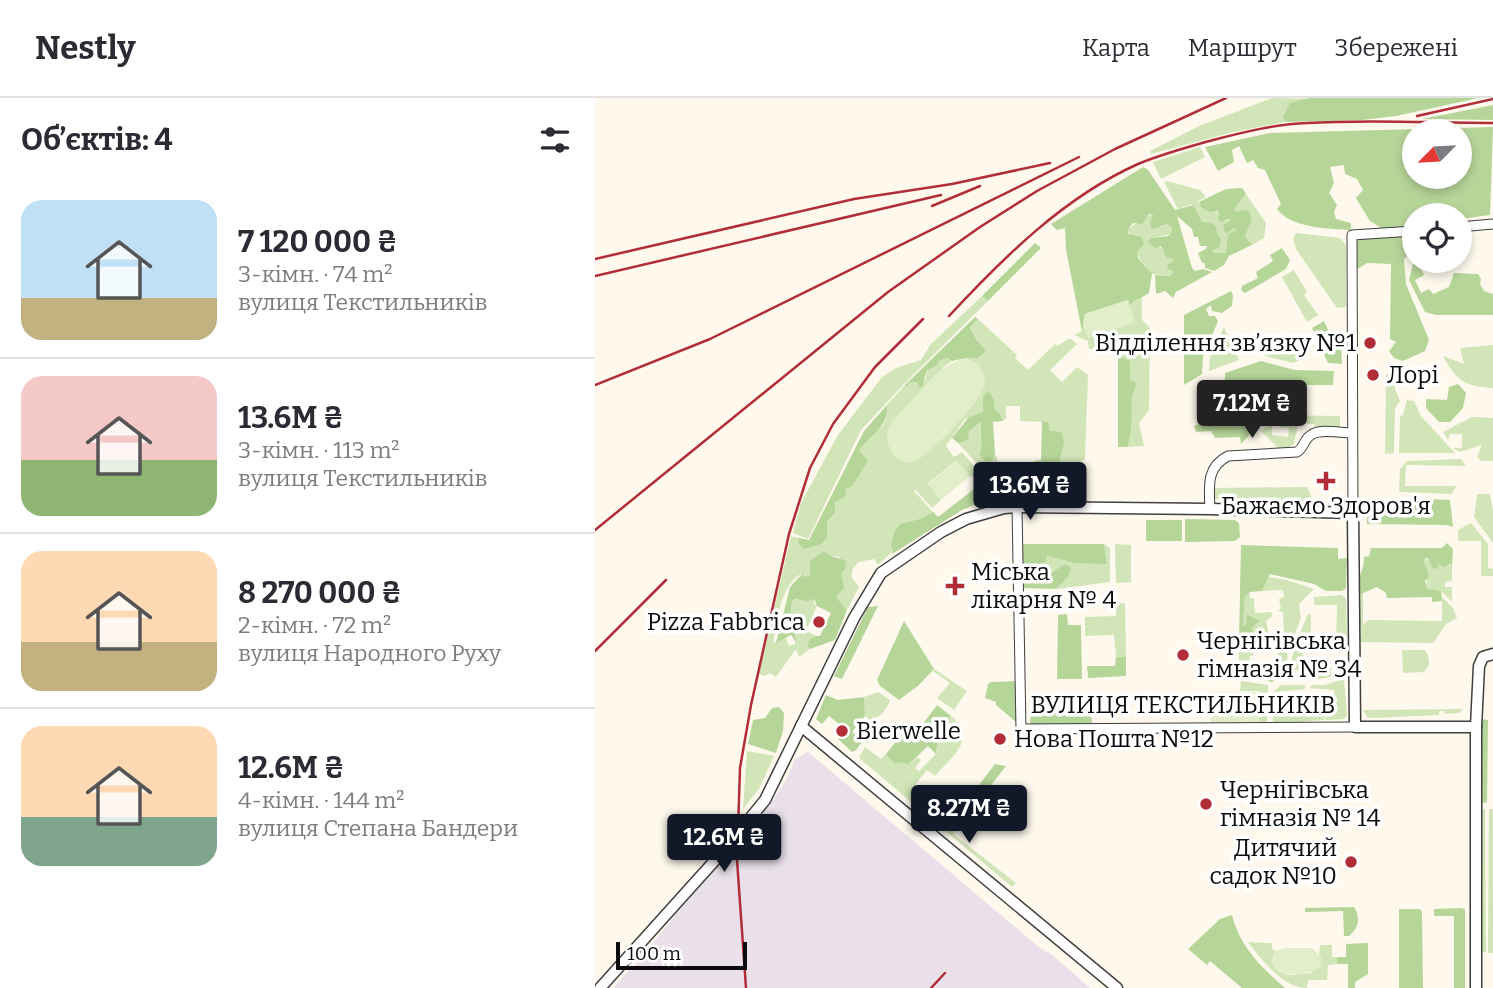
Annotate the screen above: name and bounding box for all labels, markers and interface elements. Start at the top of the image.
text: Nestly [35,28,136,68]
text: Карта [1082,34,1150,62]
text: Маршрут [1188,34,1297,62]
text: Збережені [1335,34,1458,62]
north arrow [1402,119,1472,189]
map controls [1402,119,1472,273]
icon: filters [536,121,574,159]
text: Об’єктів: 4 [21,122,173,158]
button: locate [1402,203,1472,273]
text: 7 120 000 ₴ [238,224,397,260]
icon: home [77,228,161,312]
text: 3-кімн. · 74 m² [238,260,392,288]
text: вулиця Текстильників [238,288,488,316]
place label: Відділення зв’язку №1 [1095,329,1356,357]
marker: Відділення зв’язку №1 [1362,335,1378,351]
place label: Лорі [1387,361,1439,389]
marker: Лорі [1365,367,1381,383]
pin: 7.12M ₴ [1187,380,1317,440]
text: 7.12M ₴ [1213,389,1291,417]
text: 13.6M ₴ [238,400,344,436]
icon: home [77,404,161,488]
text: 3-кімн. · 113 m² [238,436,400,464]
pin: 13.6M ₴ [965,462,1095,522]
text: вулиця Текстильників [238,464,488,492]
text: 13.6M ₴ [989,471,1071,499]
marker: Бажаємо Здоров'я [1318,473,1334,489]
place label: Бажаємо Здоров'я [1221,492,1431,520]
place label: Міська лікарня № 4 [971,558,1116,614]
text: 8 270 000 ₴ [238,575,402,611]
marker: Міська лікарня № 4 [945,576,965,596]
icon: home [77,579,161,663]
place label: Pizza Fabbrica [647,608,805,636]
text: 2-кімн. · 72 m² [238,611,391,639]
marker: Pizza Fabbrica [811,614,827,630]
place label: Чернігівська гімназія № 34 [1197,627,1362,683]
text: вулиця Народного Руху [238,639,501,667]
marker: Чернігівська гімназія № 34 [1175,647,1191,663]
street label: ВУЛИЦЯ ТЕКСТИЛЬНИКІВ [1031,691,1335,719]
place label: Bierwelle [856,717,961,745]
marker: Bierwelle [834,723,850,739]
place label: Нова Пошта №12 [1014,725,1214,753]
marker: Нова Пошта №12 [992,731,1008,747]
text: 12.6M ₴ [238,750,344,786]
icon: home [77,754,161,838]
place label: Чернігівська гімназія № 14 [1220,776,1381,832]
text: 4-кімн. · 144 m² [238,786,404,814]
pin: 8.27M ₴ [904,786,1034,845]
text: 8.27M ₴ [927,794,1011,822]
marker: Чернігівська гімназія № 14 [1198,796,1214,812]
text: вулиця Степана Бандери [238,814,518,842]
pin: 12.6M ₴ [659,814,789,874]
text: 12.6M ₴ [683,823,765,851]
place label: Дитячий садок №10 [1210,834,1337,890]
marker: Дитячий садок №10 [1343,854,1359,870]
scale bar [616,939,747,971]
text: 100 m [627,942,681,965]

